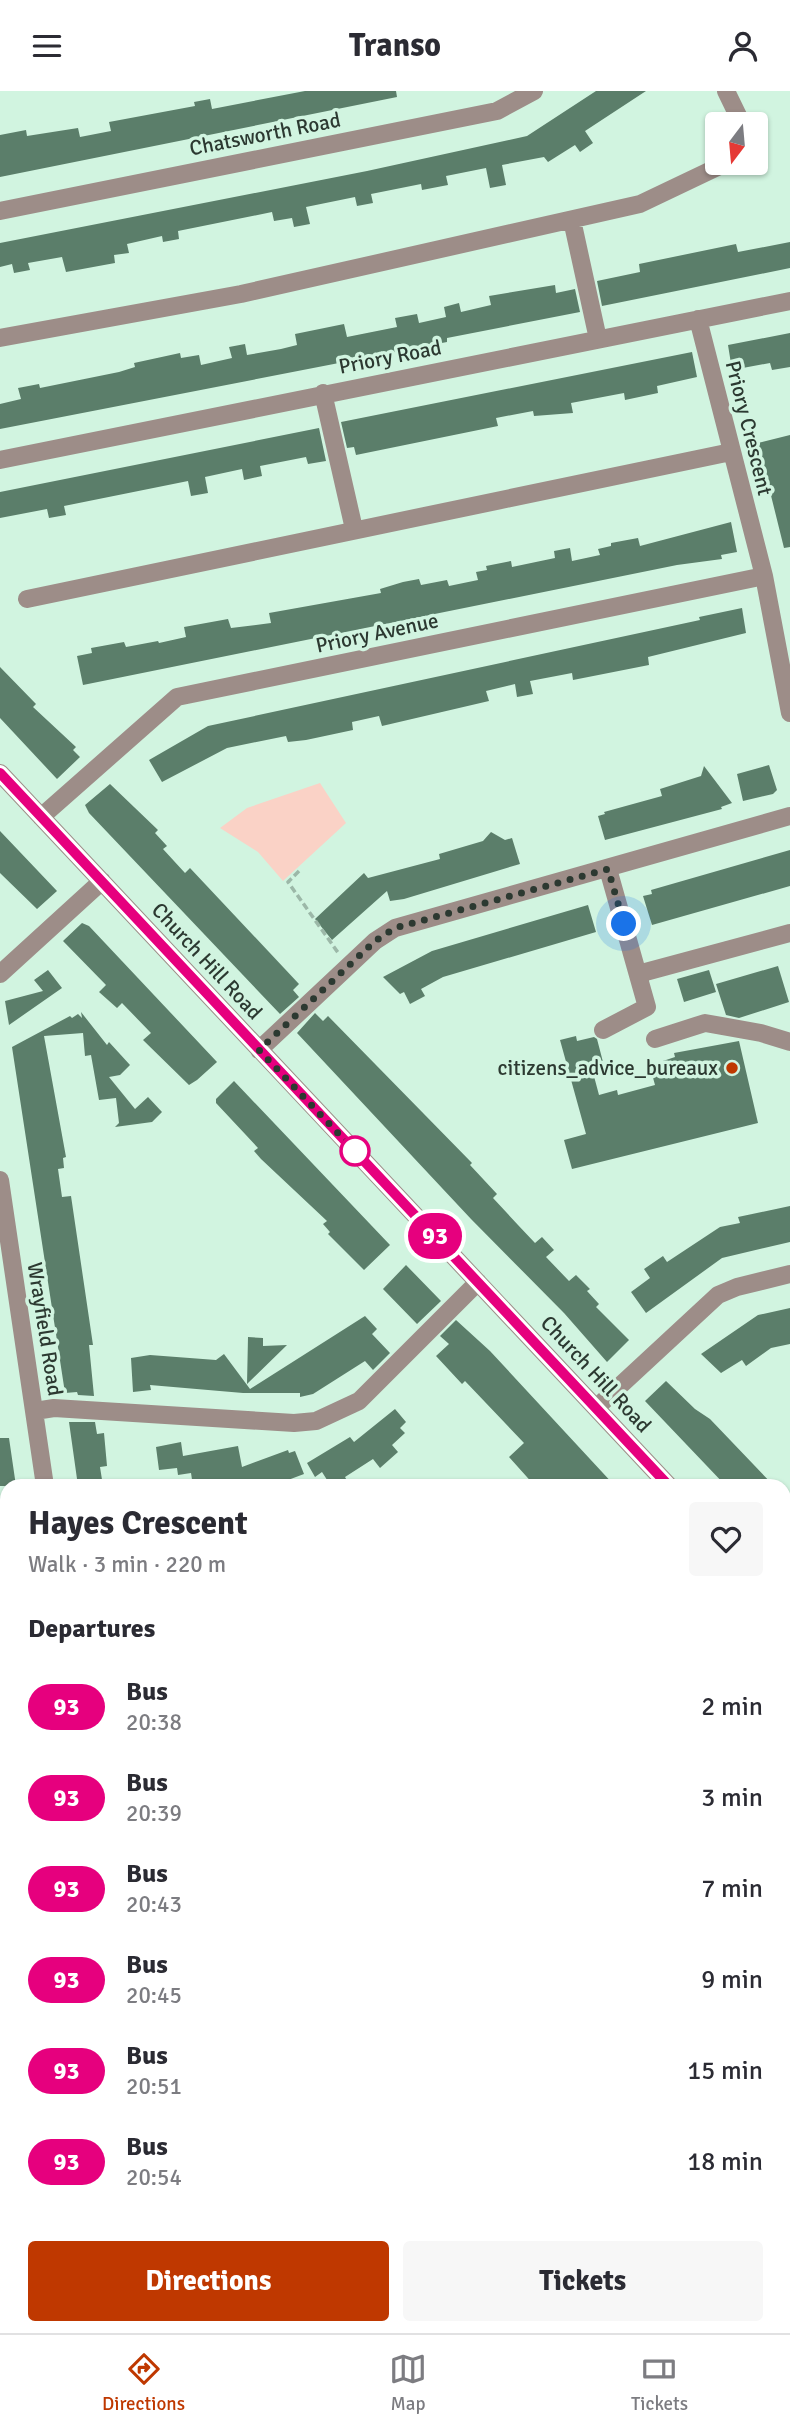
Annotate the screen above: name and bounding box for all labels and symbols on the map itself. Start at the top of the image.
street label: Chatsworth Road [187,107,343,161]
north arrow [705,112,768,175]
street label: Priory Road [337,334,443,380]
street label: Priory Crescent [720,358,778,498]
street label: Priory Avenue [313,607,441,659]
street label: Church Hill Road [146,897,268,1025]
your location [606,906,641,941]
place label: citizens_advice_bureaux [497,1055,718,1081]
marker: citizens_advice_bureaux [724,1060,740,1076]
unlabelled marker [340,1136,370,1166]
line badge: 93 [404,1213,466,1259]
street label: Wrayfield Road [22,1260,68,1398]
street label: Church Hill Road [535,1310,657,1438]

